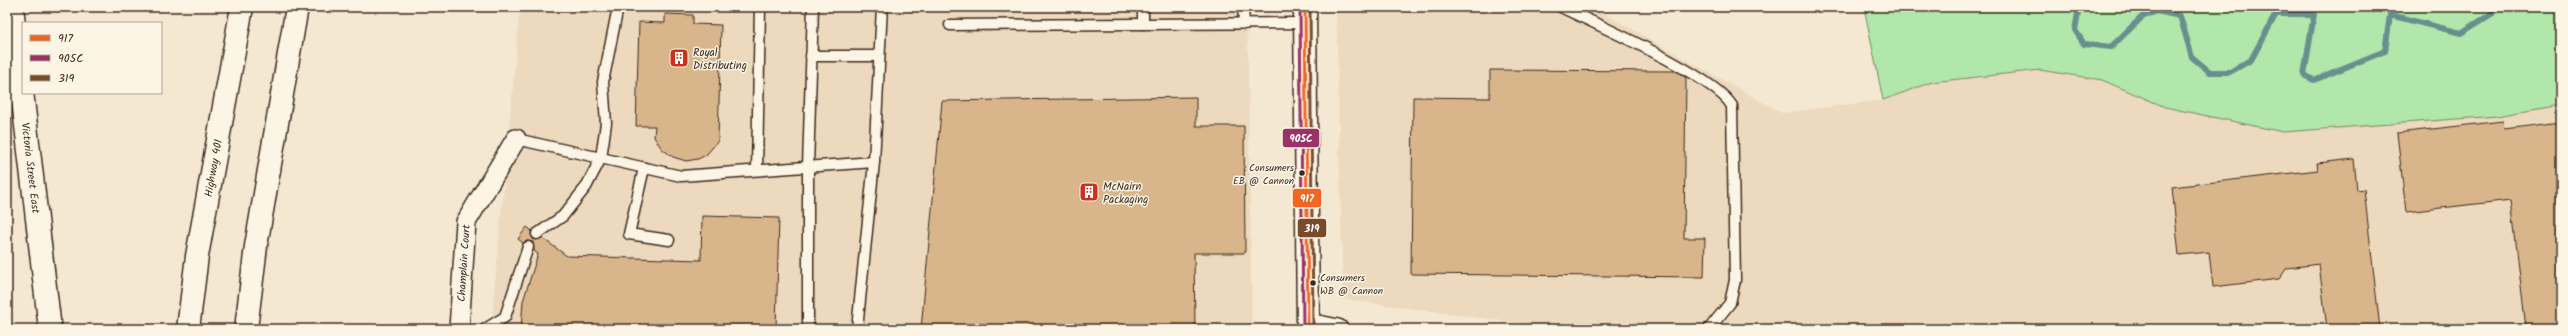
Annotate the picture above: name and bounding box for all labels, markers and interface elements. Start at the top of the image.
legend [22,22,162,94]
text: 917 [58,29,74,48]
place label: Royal Distributing [693,44,747,75]
building icon: Royal Distributing [668,47,690,69]
text: 905C [58,49,84,68]
text: 319 [58,69,75,88]
street label: Victoria Street East [16,122,44,215]
line badge: 905C [1282,128,1320,148]
text: 905C [1289,130,1313,148]
street label: Highway 401 [200,138,228,198]
place label: Consumers EB @ Cannon [1233,160,1295,189]
marker: Consumers EB @ Cannon [1297,168,1307,178]
place label: McNairn Packaging [1103,178,1148,209]
building icon: McNairn Packaging [1078,181,1100,203]
line badge: 917 [1292,188,1322,208]
text: 917 [1300,190,1315,208]
line badge: 319 [1297,218,1327,238]
text: 319 [1304,220,1320,238]
street label: Champlain Court [453,223,476,302]
place label: Consumers WB @ Cannon [1320,270,1383,299]
marker: Consumers WB @ Cannon [1308,278,1318,288]

